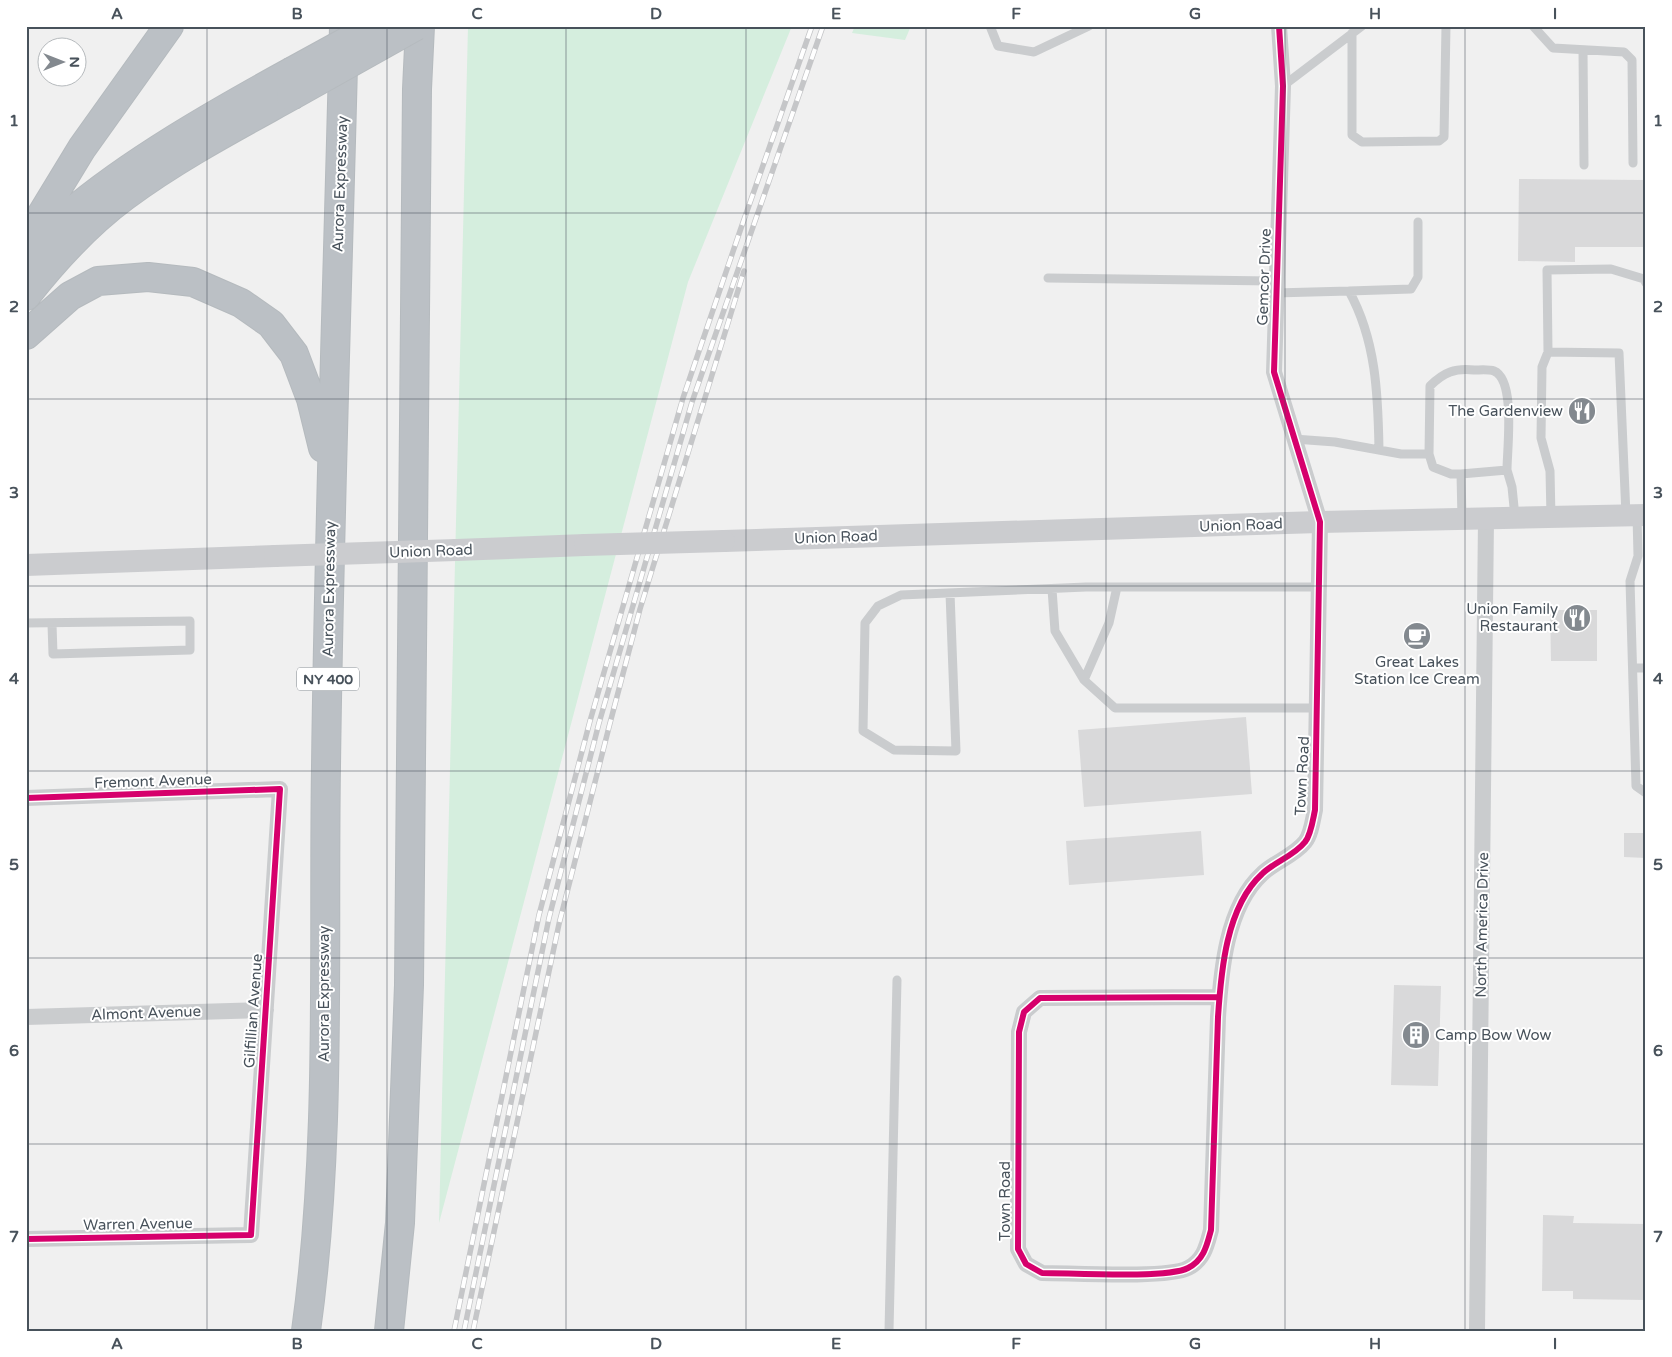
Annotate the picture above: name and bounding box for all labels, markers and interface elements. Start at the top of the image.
text: A [111,4,123,24]
text: B [291,4,303,24]
text: C [471,4,483,24]
text: D [650,4,662,24]
text: E [831,4,841,24]
text: F [1011,4,1021,24]
text: G [1189,4,1201,24]
text: H [1369,4,1381,24]
text: I [1553,4,1557,24]
north arrow [38,38,88,88]
text: N [66,56,83,68]
text: 1 [9,111,19,131]
text: 1 [1653,111,1663,131]
street label: Aurora Expressway [329,115,351,253]
street label: Gemcor Drive [1253,228,1275,326]
text: 2 [9,297,19,317]
text: 2 [1653,297,1663,317]
restaurant icon: The Gardenview [1567,396,1597,426]
place label: The Gardenview [1448,402,1563,420]
text: 3 [9,483,19,503]
text: 3 [1653,483,1663,503]
street label: Union Road [1199,515,1283,535]
street label: Aurora Expressway [319,521,339,657]
street label: Union Road [794,527,878,547]
street label: Union Road [389,541,473,561]
place label: Union Family Restaurant [1466,600,1558,635]
restaurant icon: Union Family Restaurant [1562,603,1592,633]
cafe icon: Great Lakes Station Ice Cream [1402,621,1432,651]
place label: Great Lakes Station Ice Cream [1354,653,1480,688]
road number: NY 400 [297,668,359,691]
text: 4 [9,669,19,689]
text: 4 [1653,669,1663,689]
street label: Town Road [1291,736,1313,816]
street label: Fremont Avenue [94,770,212,792]
street label: North America Drive [1472,852,1492,998]
text: 5 [9,855,19,875]
text: 5 [1653,855,1663,875]
street label: Aurora Expressway [315,926,333,1062]
street label: Gilfillian Avenue [240,953,266,1069]
street label: Almont Avenue [91,1002,201,1024]
building icon: Camp Bow Wow [1401,1020,1431,1050]
place label: Camp Bow Wow [1435,1026,1552,1044]
text: 6 [9,1041,19,1061]
text: 6 [1653,1041,1663,1061]
street label: Town Road [996,1161,1014,1241]
street label: Warren Avenue [83,1214,193,1234]
text: 7 [9,1227,19,1247]
text: 7 [1653,1227,1663,1247]
text: A [111,1334,123,1354]
text: B [291,1334,303,1354]
text: C [471,1334,483,1354]
text: D [650,1334,662,1354]
text: E [831,1334,841,1354]
text: F [1011,1334,1021,1354]
text: G [1189,1334,1201,1354]
text: H [1369,1334,1381,1354]
text: I [1553,1334,1557,1354]

